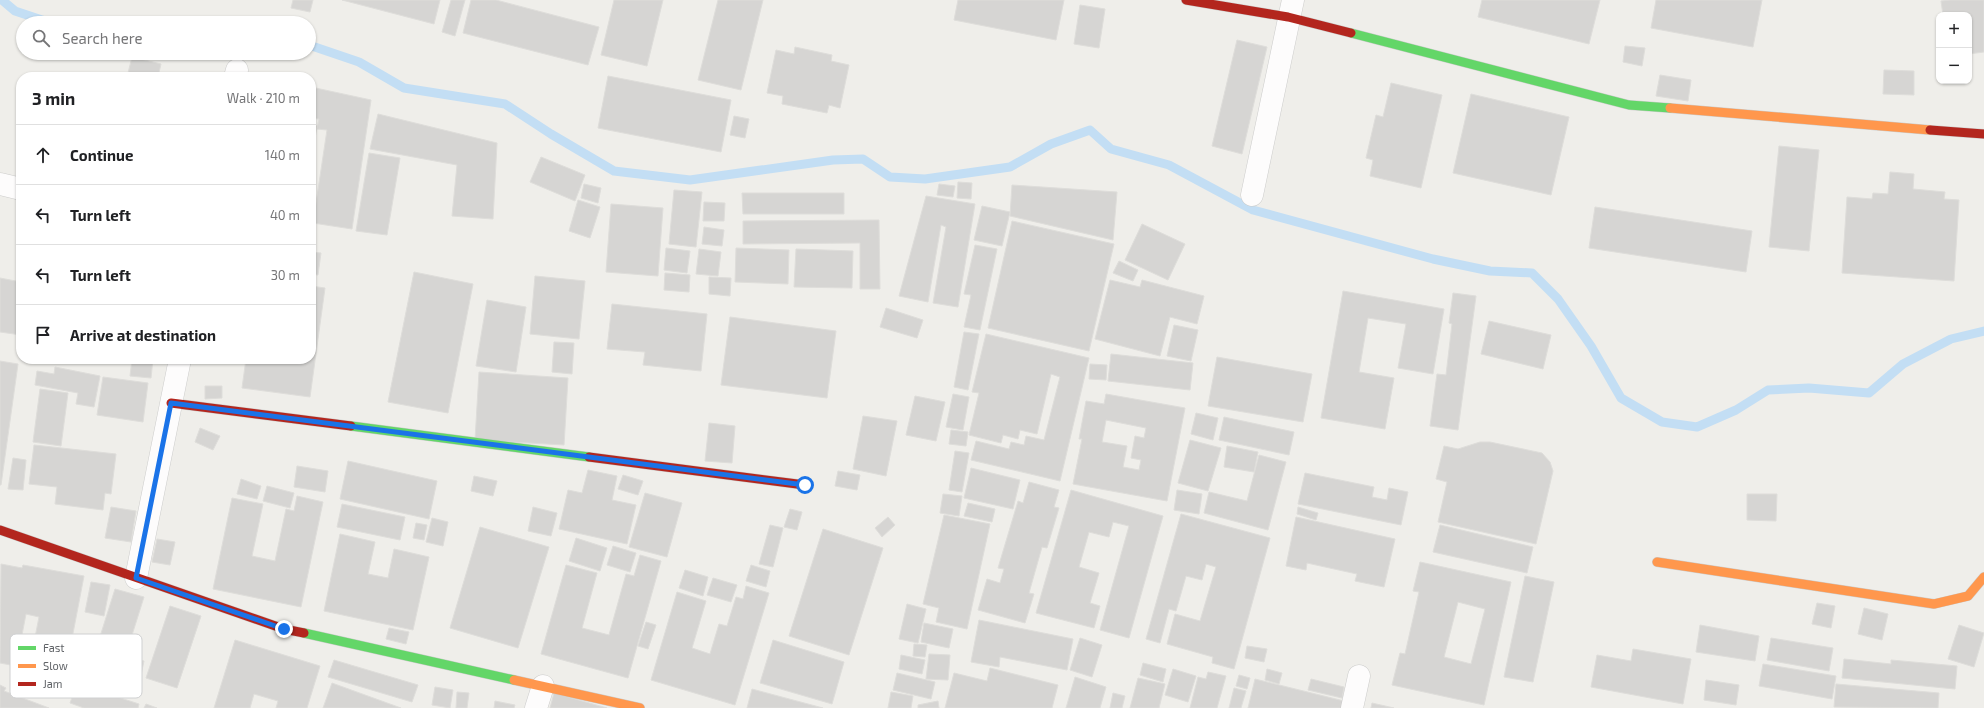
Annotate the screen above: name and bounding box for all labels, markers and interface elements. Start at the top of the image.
map controls [1936,12,1972,84]
button: + [1936,12,1972,48]
search box [16,16,316,60]
icon: search [30,27,52,49]
text: Search here [62,29,143,47]
button: − [1936,48,1972,84]
text: 3 min [32,88,75,108]
text: Walk · 210 m [227,90,300,106]
icon: ahead [32,144,54,166]
text: Continue [70,146,133,164]
text: 140 m [265,147,300,163]
icon: left [32,204,54,226]
text: Turn left [70,206,131,224]
text: 40 m [270,207,300,223]
icon: left [32,264,54,286]
text: Turn left [70,266,131,284]
text: 30 m [271,267,300,283]
icon: arrive [32,324,54,346]
text: Arrive at destination [70,326,216,344]
route start [796,476,814,494]
route end [275,620,293,638]
legend [10,634,142,698]
text: Fast [43,641,65,654]
text: Slow [43,659,68,672]
text: Jam [43,677,62,690]

